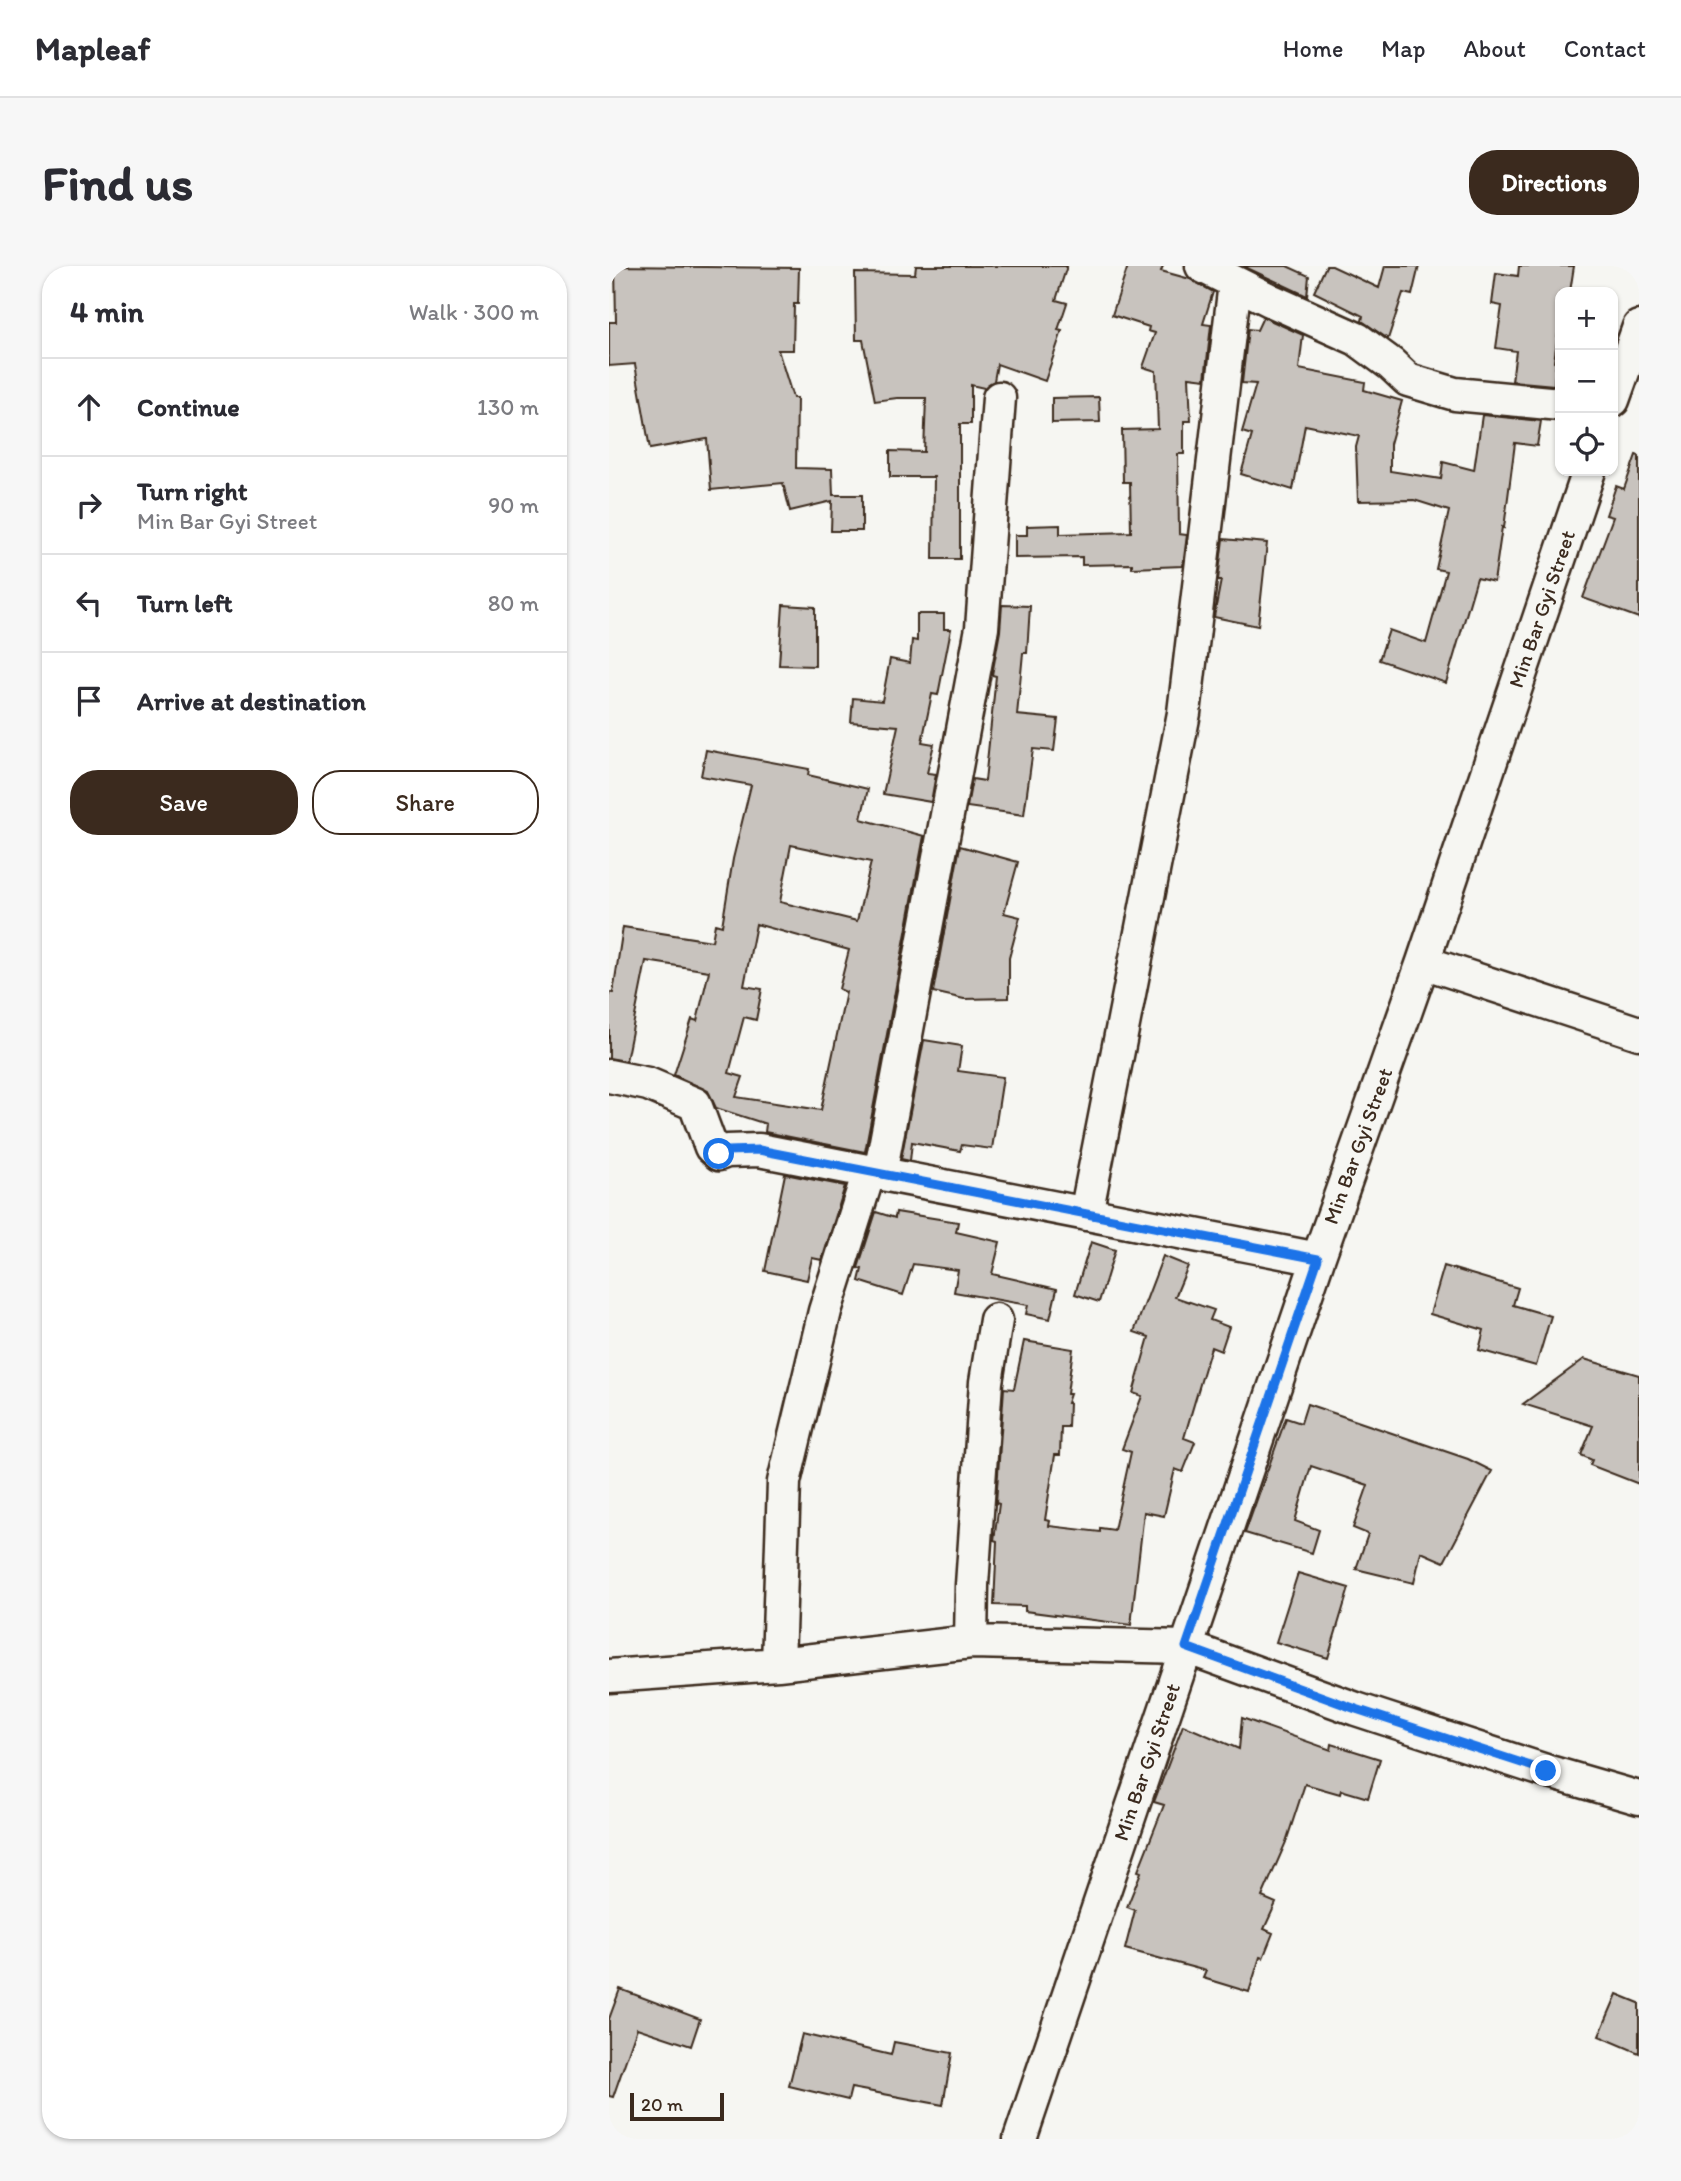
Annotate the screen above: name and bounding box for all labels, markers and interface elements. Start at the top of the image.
text: Mapleaf [35,29,150,68]
text: Home [1283,34,1343,63]
text: Map [1381,34,1425,63]
text: About [1463,34,1526,63]
text: Contact [1564,34,1646,63]
button: Directions [1469,150,1639,215]
text: Find us [42,153,193,212]
map controls [1555,287,1618,476]
button: + [1555,287,1618,350]
text: 4 min [70,293,144,330]
text: Walk · 300 m [409,298,539,326]
button: − [1555,350,1618,413]
icon: ahead [70,388,108,426]
text: Continue [137,391,240,423]
text: 130 m [477,393,539,421]
button: locate [1555,413,1618,476]
text: Turn right [137,475,248,507]
icon: right [70,486,108,524]
text: 90 m [488,491,539,519]
text: Min Bar Gyi Street [137,507,317,535]
street label: Min Bar Gyi Street [1503,527,1580,691]
icon: left [70,584,108,622]
text: Turn left [137,587,233,619]
text: 80 m [488,589,539,617]
icon: arrive [70,682,108,720]
text: Arrive at destination [137,685,366,717]
button: Save [70,770,298,835]
button: Share [312,770,539,835]
street label: Min Bar Gyi Street [1318,1064,1397,1227]
route start [703,1138,734,1169]
street label: Min Bar Gyi Street [1108,1680,1185,1844]
route end [1530,1755,1561,1786]
scale bar [630,2090,725,2122]
text: 20 m [641,2093,683,2116]

